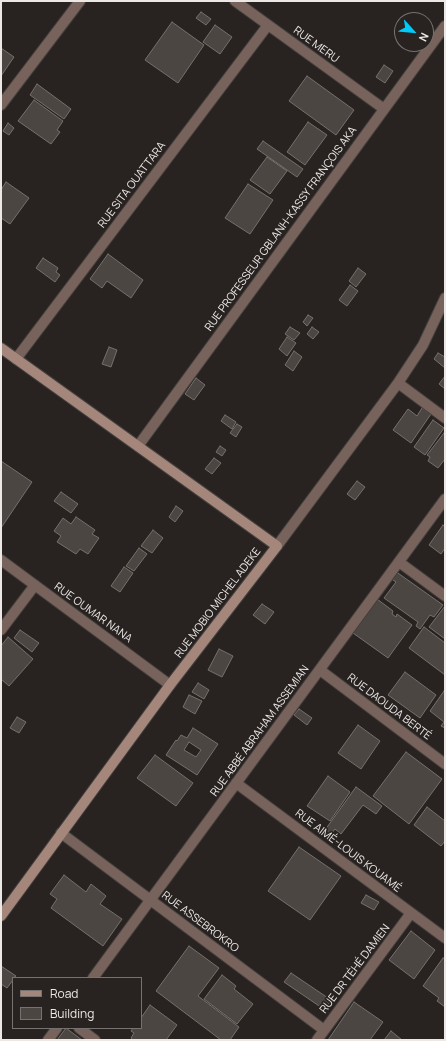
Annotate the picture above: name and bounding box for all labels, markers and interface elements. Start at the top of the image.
north arrow [394,12,434,52]
street label: RUE MERU [291,24,341,66]
text: N [416,30,433,44]
street label: RUE PROFESSEUR GBLANH-KASSY FRANÇOIS AKA [202,124,360,334]
street label: RUE SITA OUATTARA [95,139,169,231]
street label: RUE MOBIO MICHEL ADEKE [172,545,264,661]
street label: RUE OUMAR NANA [51,580,135,646]
street label: RUE ABBÉ ABRAHAM ASSEMIAN [208,663,312,799]
street label: RUE DAOUDA BERTÉ [344,671,434,743]
street label: RUE AIMÉ-LOUIS KOUAMÉ [292,807,404,895]
street label: RUE ASSEBROKRO [159,889,241,955]
street label: RUE DR TÉHÉ DAMIEN [317,922,393,1016]
legend [12,977,142,1029]
text: Road [50,985,78,1002]
text: Building [50,1005,94,1022]

